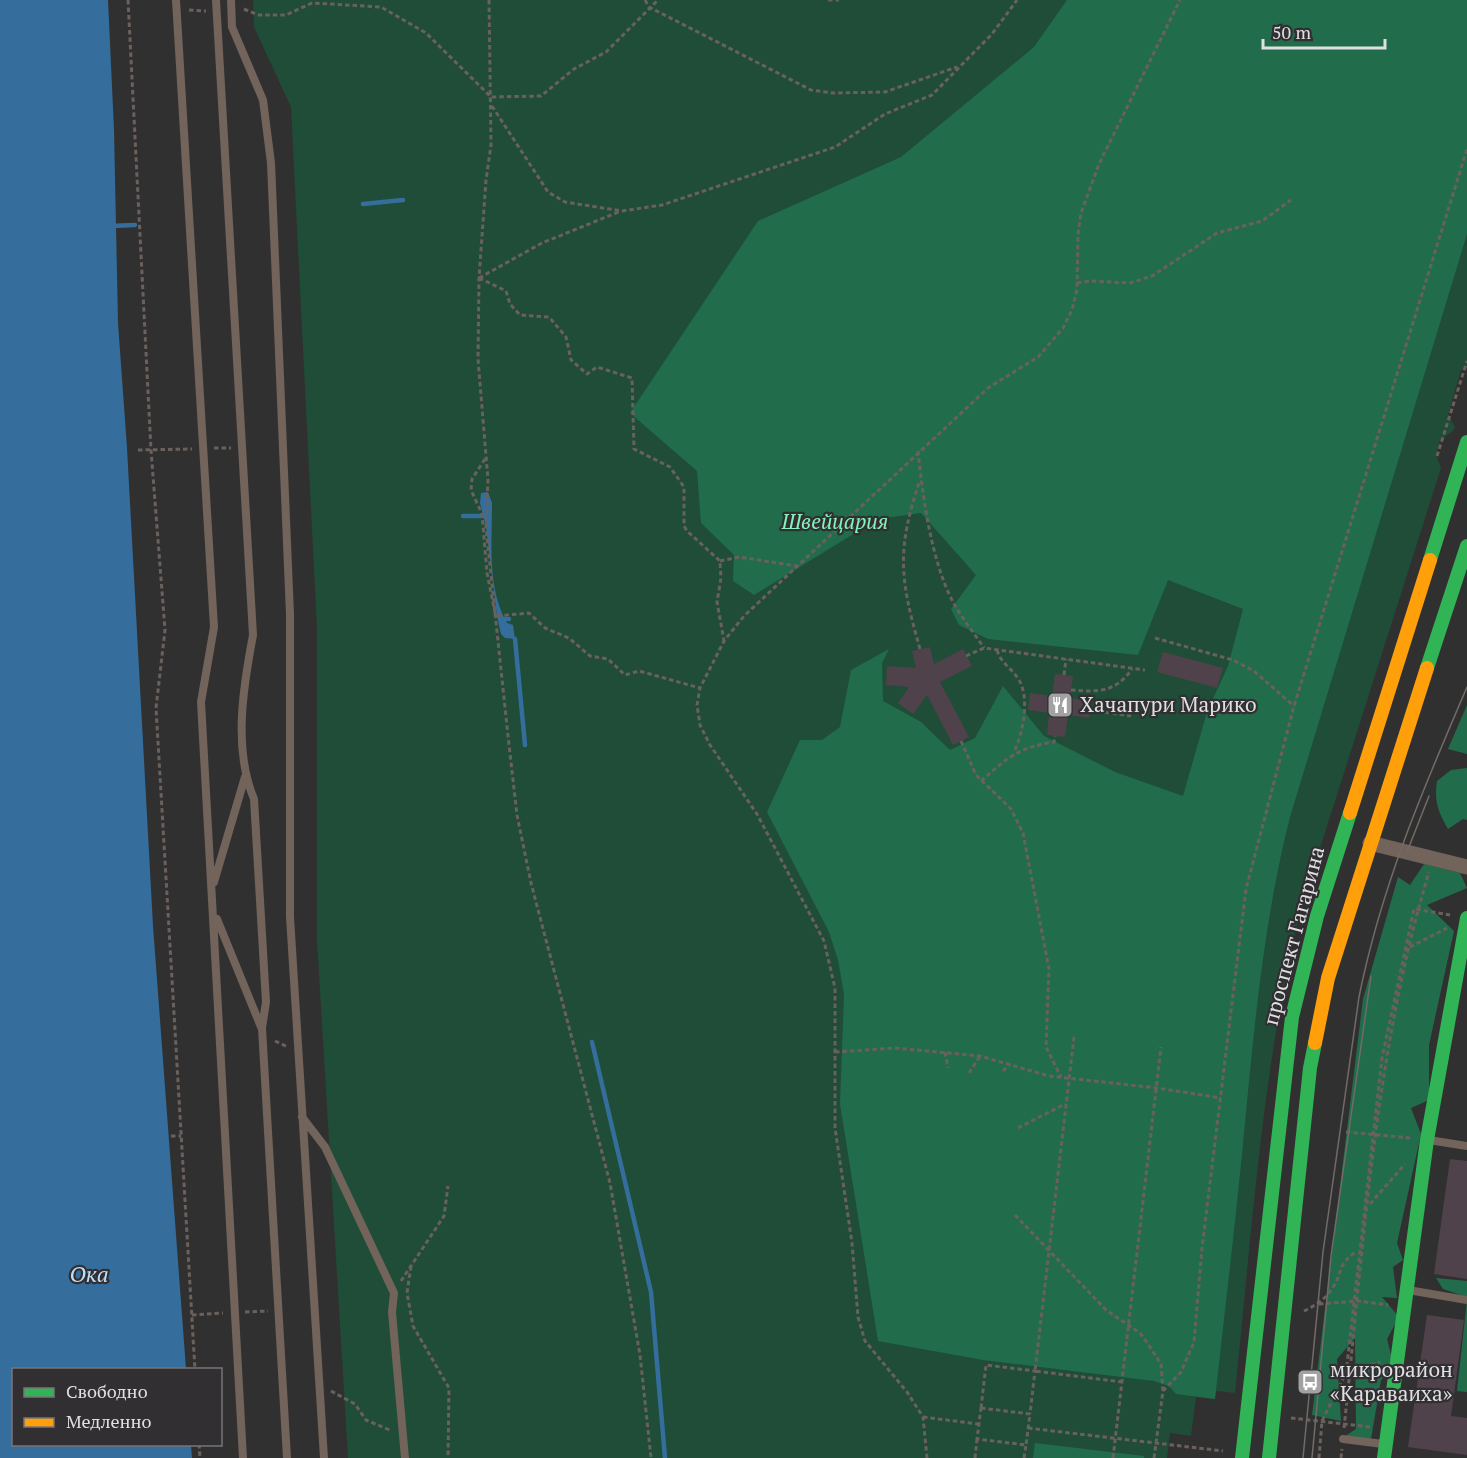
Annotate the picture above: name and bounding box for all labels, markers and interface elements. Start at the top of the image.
scale bar [1263,12,1384,50]
text: 50 m [1272,20,1312,44]
park label: Швейцария [781,507,888,535]
restaurant icon: Хачапури Марико [1045,690,1075,720]
place label: Хачапури Марико [1080,690,1257,718]
street label: проспект Гагарина [1256,843,1331,1028]
water label: Ока [70,1259,108,1288]
place label: микрорайон «Караваиха» [1330,1355,1453,1407]
bus stop icon: микрорайон «Караваиха» [1295,1367,1325,1397]
legend [12,1368,222,1446]
text: Свободно [66,1379,148,1403]
text: Медленно [66,1409,152,1433]

